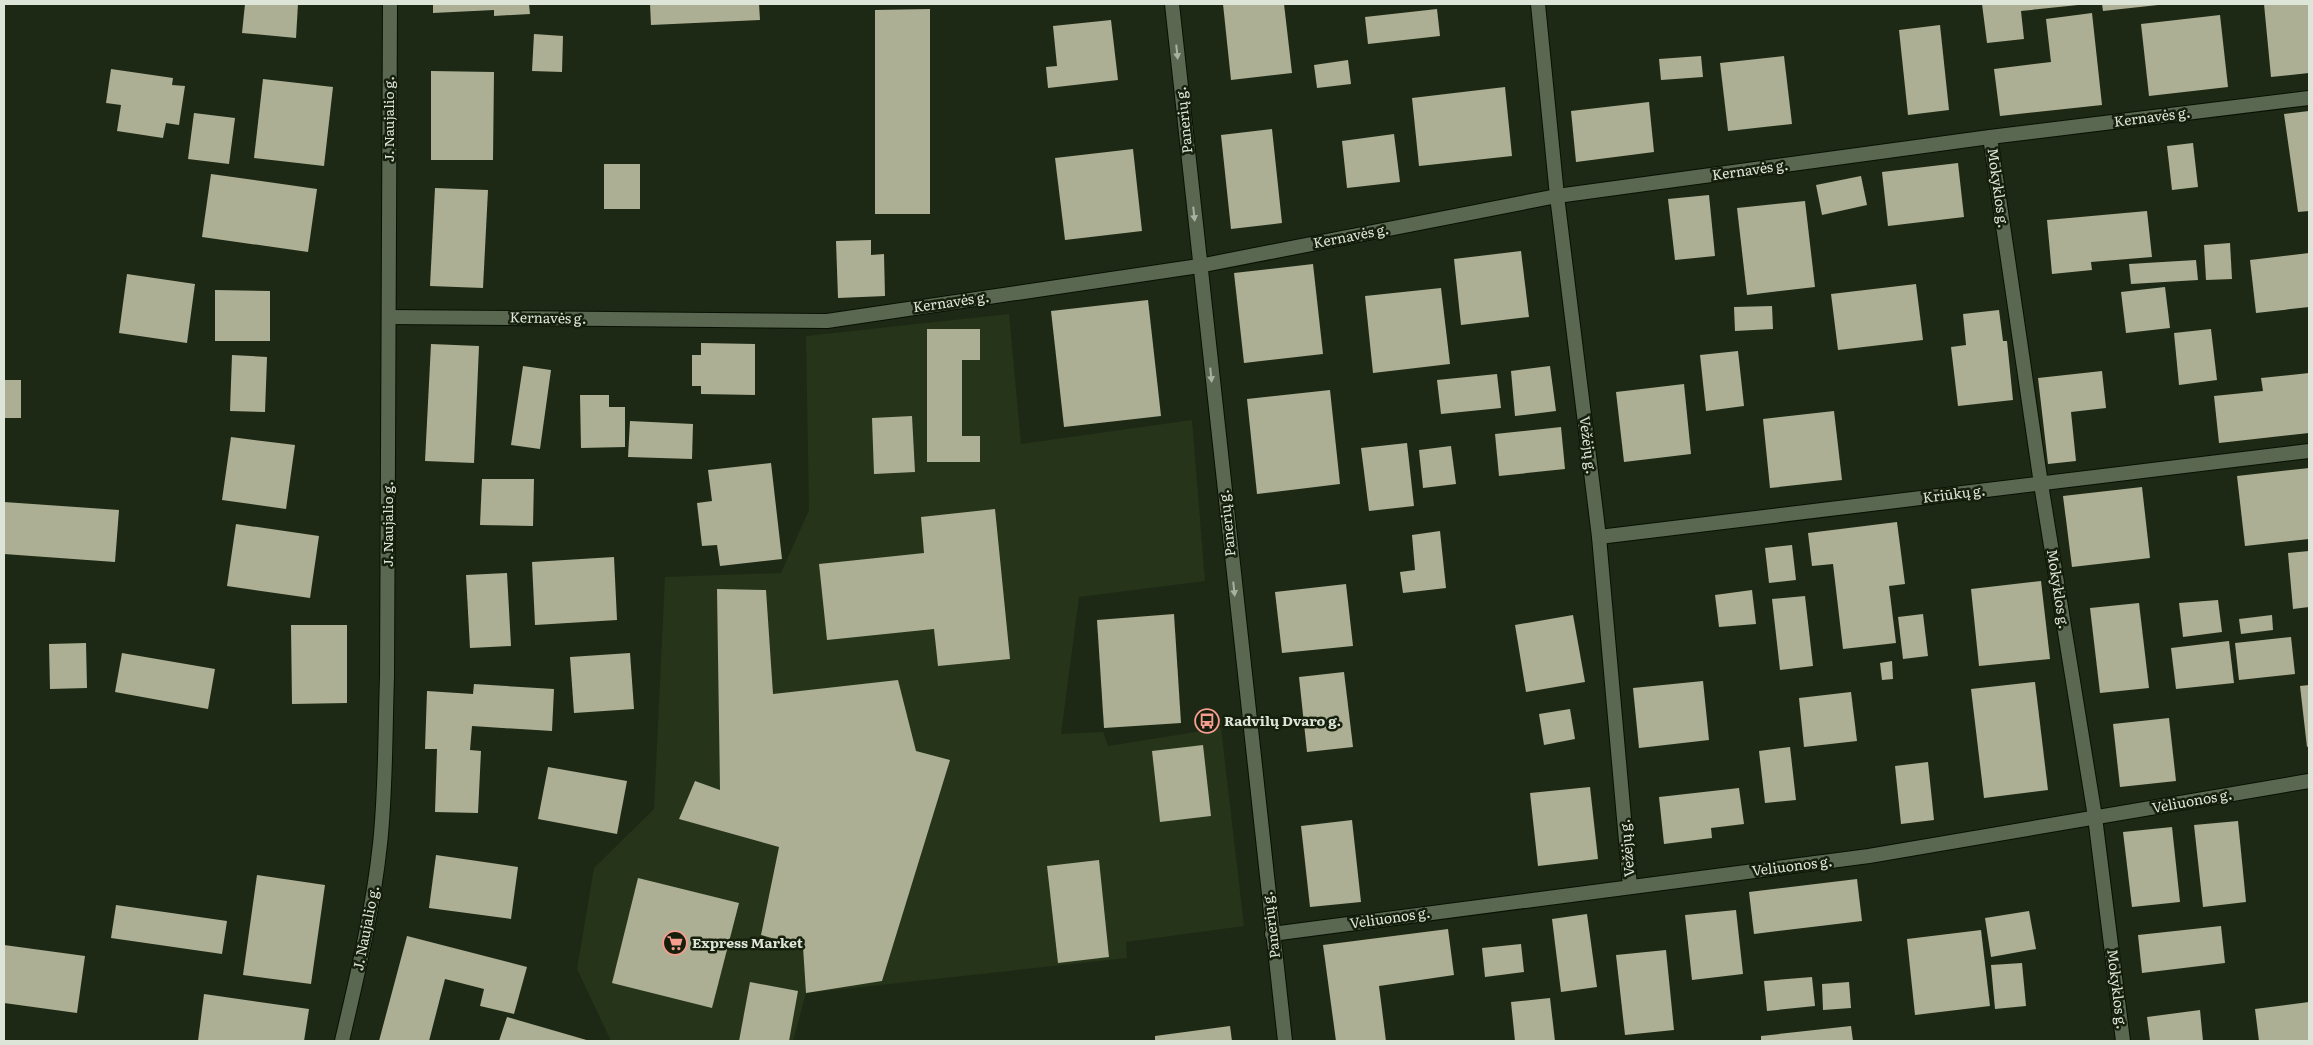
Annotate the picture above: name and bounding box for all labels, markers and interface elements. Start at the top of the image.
one-way arrow [1173,45,1181,61]
street label: J. Naujalio g. [378,76,398,162]
street label: Panerių g. [1170,86,1196,155]
street label: Kernavės g. [2113,101,2191,131]
street label: Mokyklos g. [1983,147,2014,229]
street label: Kernavės g. [1710,154,1789,184]
one-way arrow [1190,206,1198,222]
street label: Kernavės g. [1311,218,1390,252]
street label: Kernavės g. [911,286,990,316]
street label: Kernavės g. [509,306,587,328]
one-way arrow [1207,368,1215,384]
street label: Vežėjų g. [1576,415,1602,475]
street label: Kriūkų g. [1921,479,1986,507]
street label: J. Naujalio g. [377,481,397,567]
street label: Panerių g. [1213,489,1239,558]
street label: Mokyklos g. [2043,548,2075,630]
one-way arrow [1230,581,1238,597]
bus stop icon: Radvilų Dvaro g. [1194,708,1220,734]
place label: Radvilų Dvaro g. [1224,710,1341,730]
street label: Veliuonos g. [2150,783,2233,817]
street label: Vežėjų g. [1614,818,1639,878]
street label: Veliuonos g. [1750,850,1833,880]
street label: J. Naujalio g. [347,884,383,972]
street label: Panerių g. [1256,890,1284,960]
street label: Veliuonos g. [1348,901,1431,933]
supermarket icon: Express Market [662,930,688,956]
place label: Express Market [692,932,804,952]
street label: Mokyklos g. [2103,948,2133,1030]

